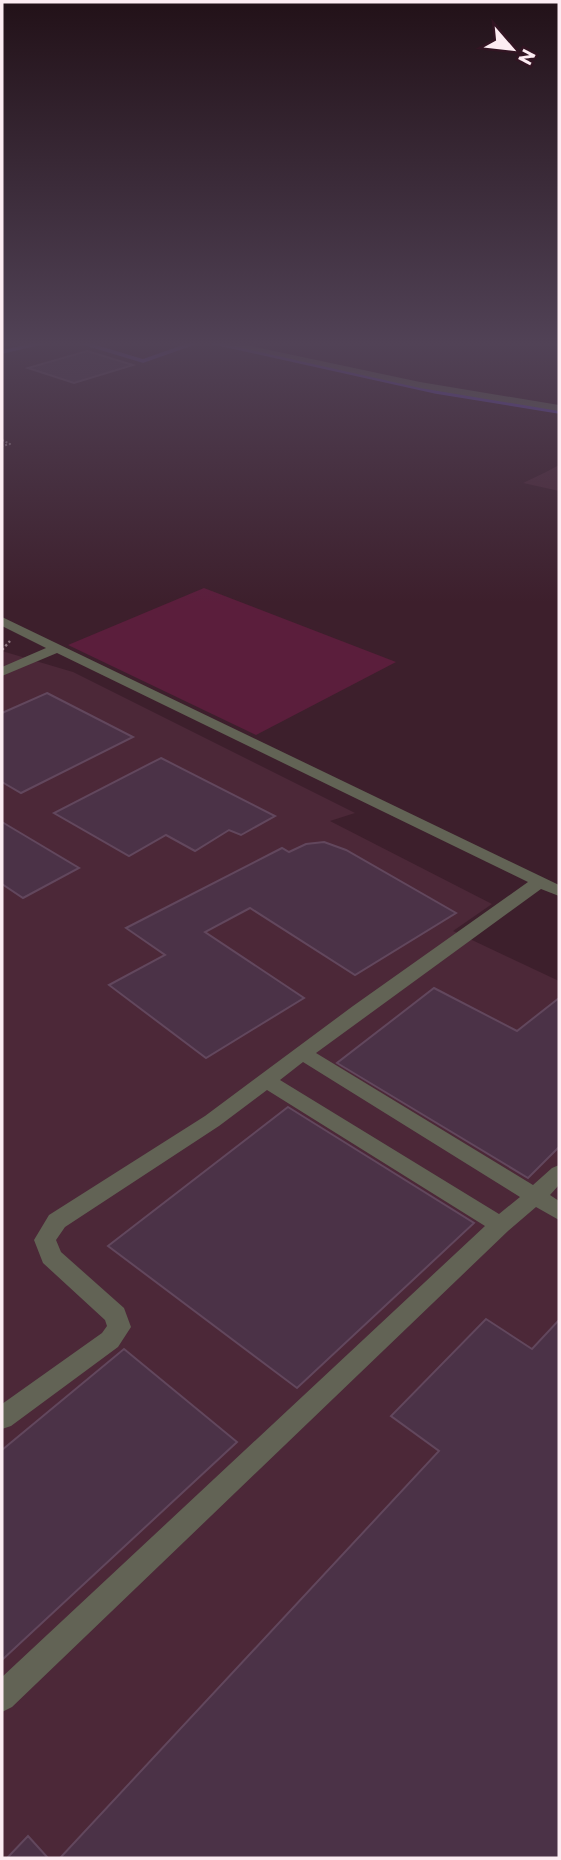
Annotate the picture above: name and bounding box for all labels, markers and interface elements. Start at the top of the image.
north arrow [477,14,547,84]
text: N [514,46,541,69]

